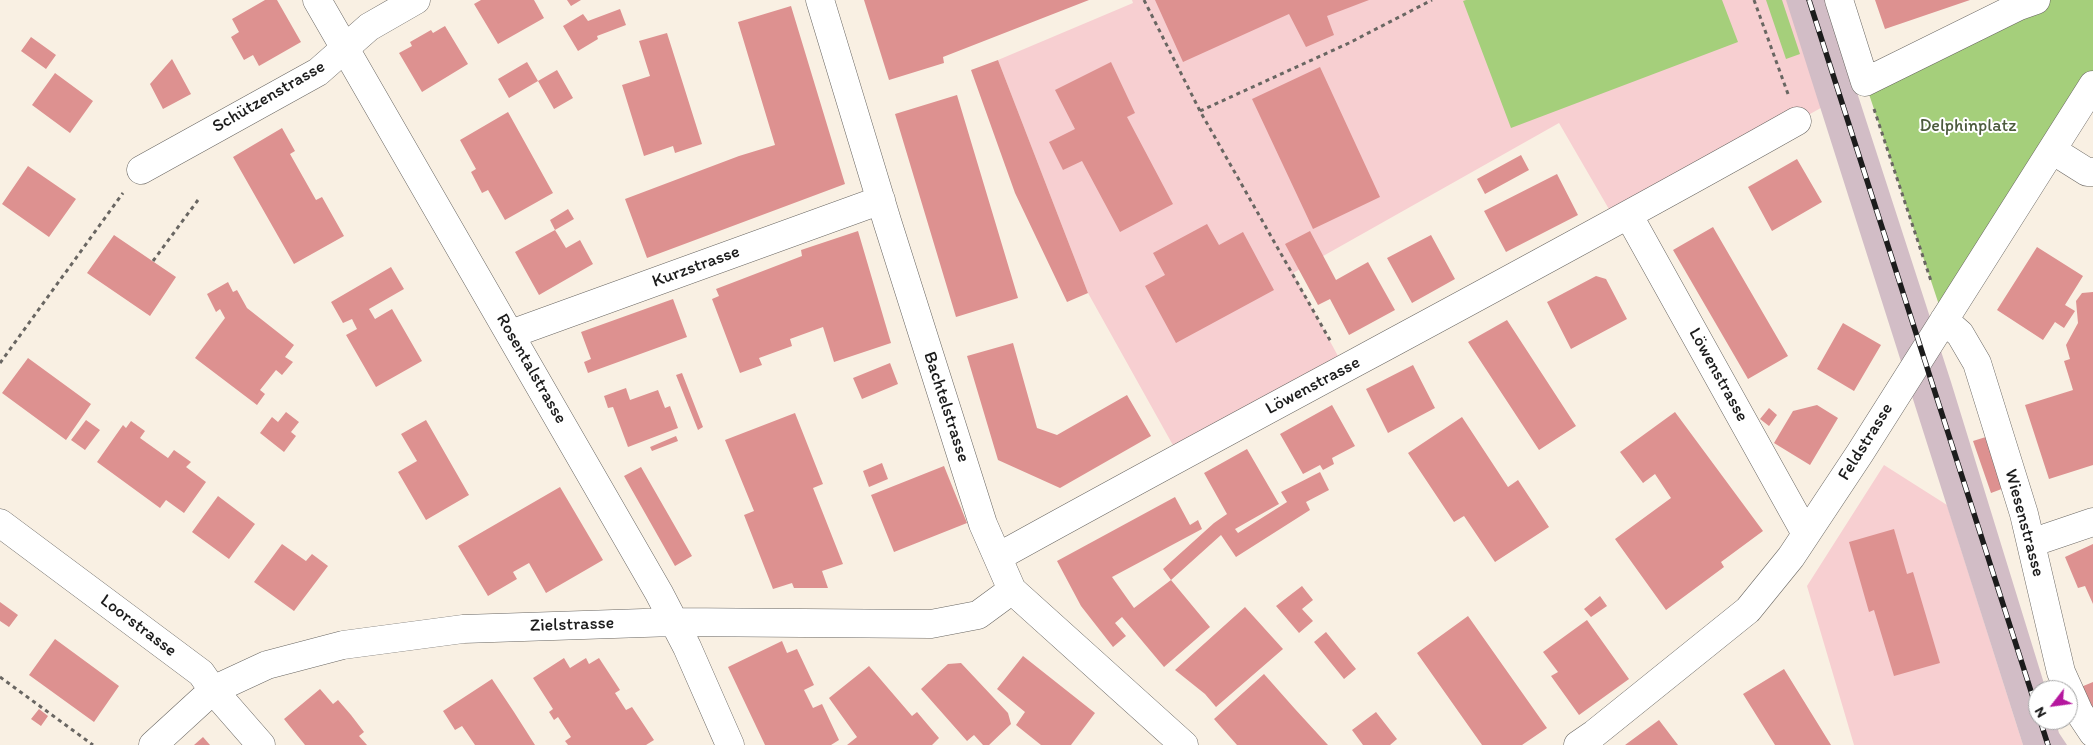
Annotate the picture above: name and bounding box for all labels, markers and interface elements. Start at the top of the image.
street label: Schützenstrasse [209,56,329,138]
park label: Delphinplatz [1919,115,2017,137]
street label: Kurzstrasse [649,241,743,293]
street label: Rosentalstrasse [491,310,571,428]
street label: Löwenstrasse [1683,324,1753,426]
street label: Bachtelstrasse [918,349,974,465]
street label: Löwenstrasse [1262,352,1364,420]
street label: Feldstrasse [1834,399,1898,485]
street label: Wiesenstrasse [1999,467,2049,579]
street label: Loorstrasse [95,590,181,662]
street label: Zielstrasse [529,613,615,637]
north arrow [2028,680,2078,730]
text: N [2031,704,2050,721]

